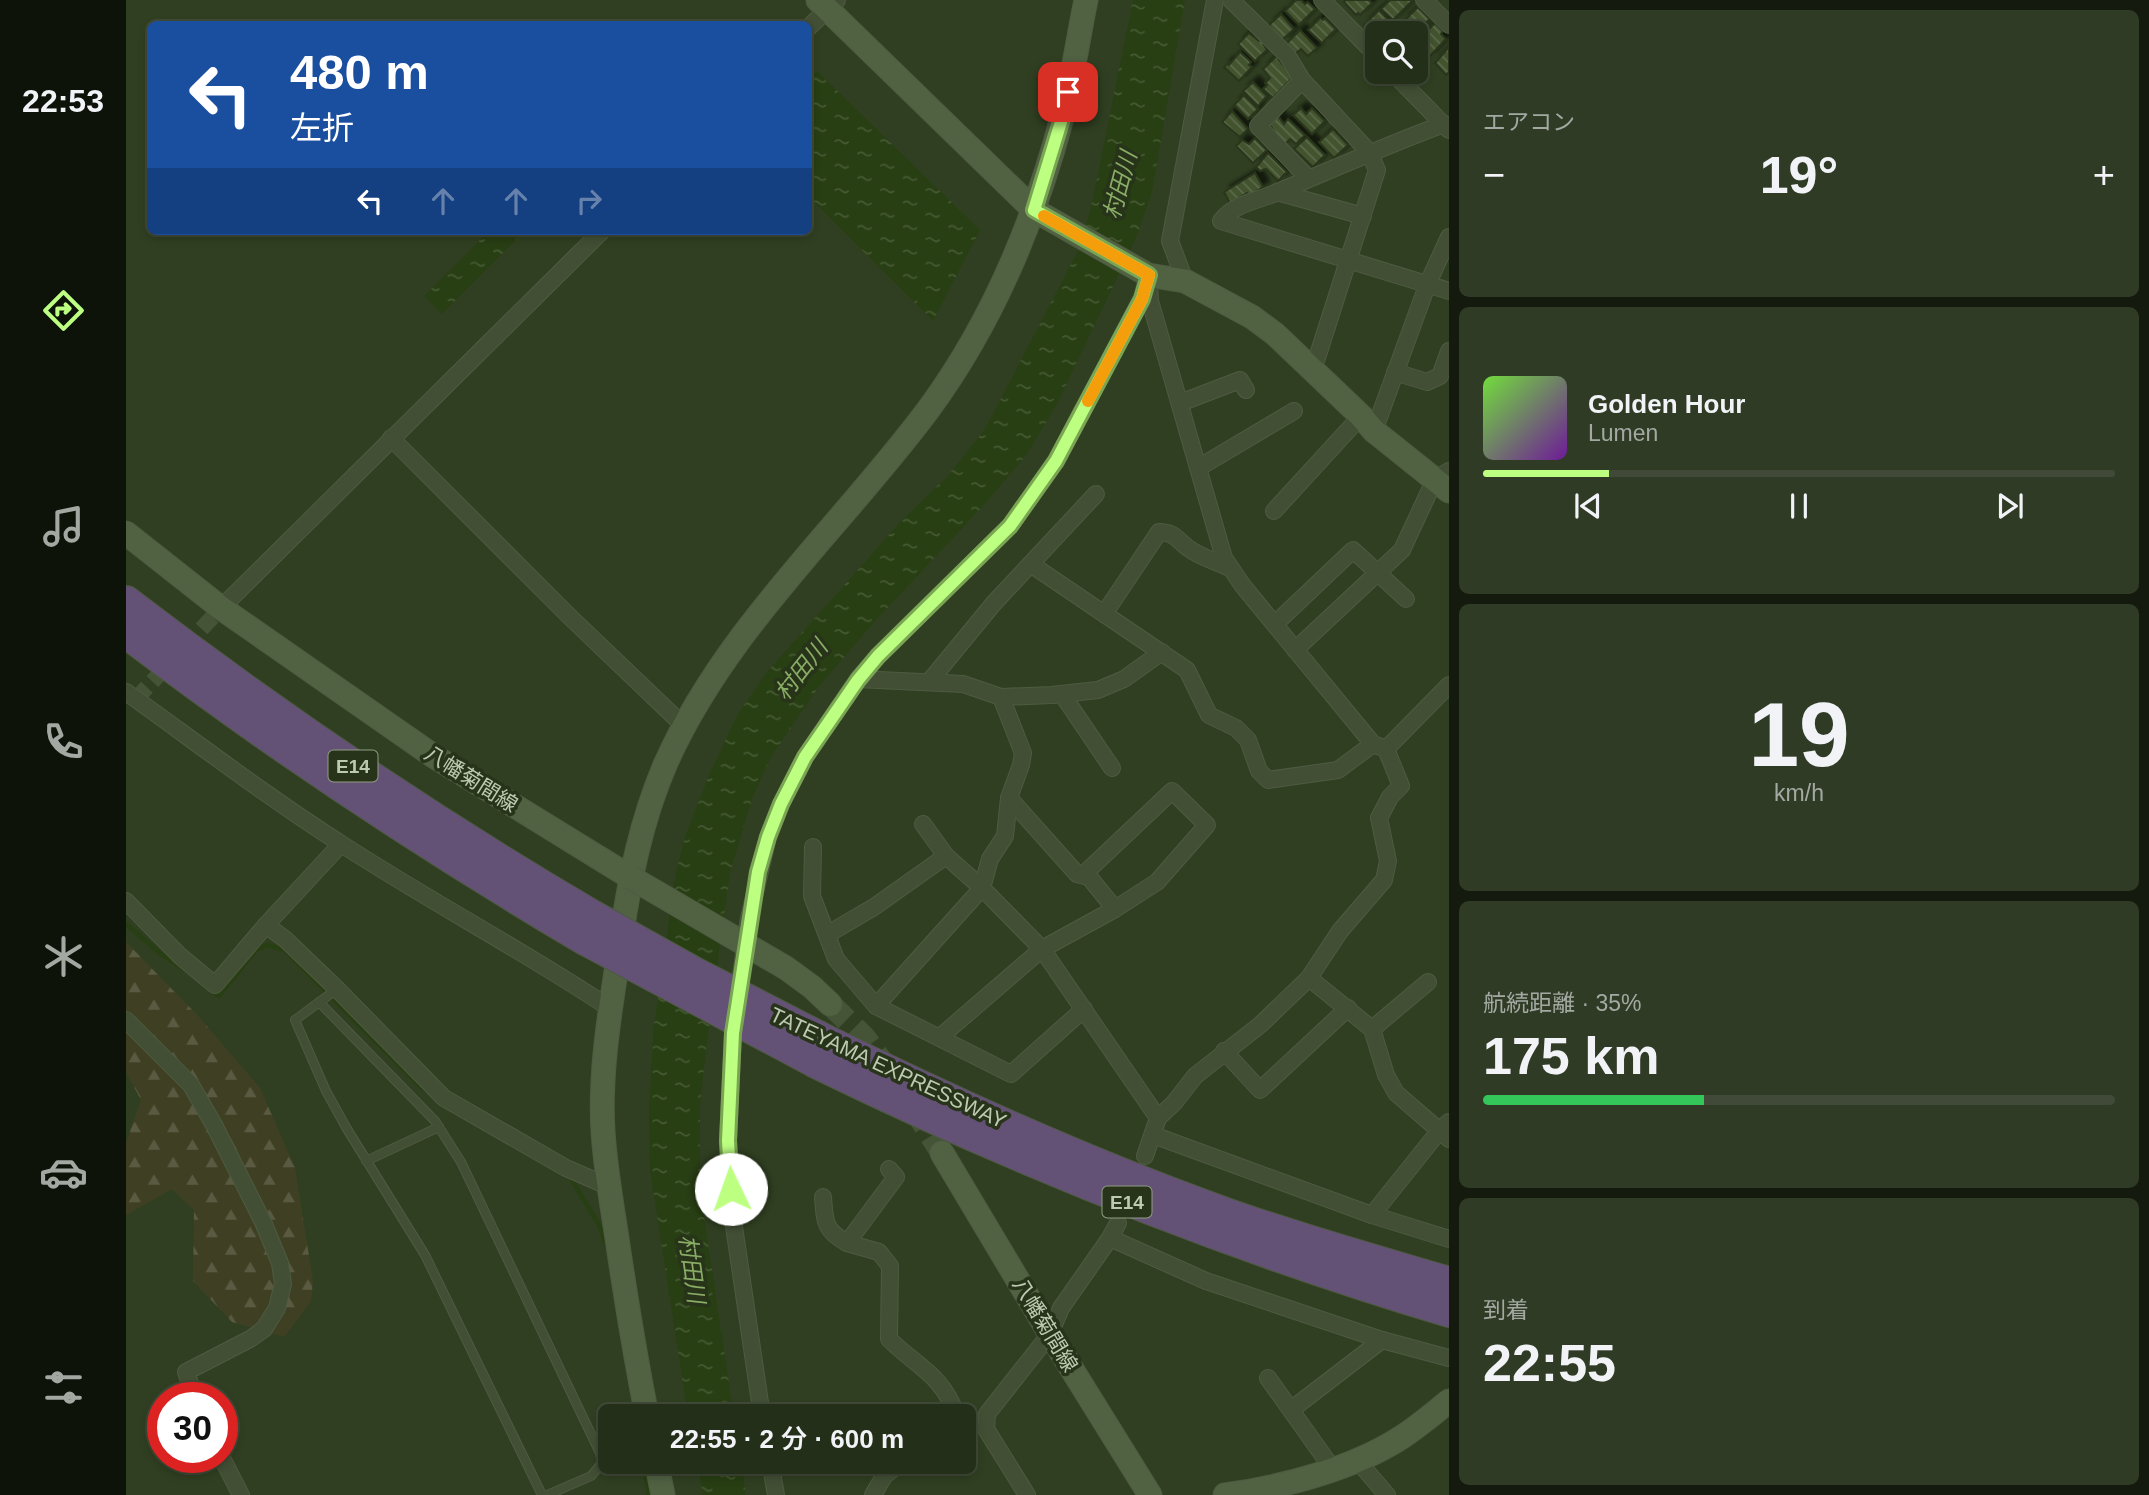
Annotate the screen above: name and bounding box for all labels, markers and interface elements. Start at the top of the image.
map controls [1365,21,1428,84]
button: search [1365,21,1428,84]
text: 480 m [290,45,429,99]
icon: left [175,49,266,140]
pin [1038,62,1098,122]
icon: arrive [1049,73,1087,111]
text: 22:53 [22,83,104,119]
text: エアコン [1483,109,1575,135]
text: 左折 [290,110,354,146]
water label: 村田川 [1099,145,1142,222]
text: 19° [1760,146,1838,204]
text: − [1483,154,1505,196]
text: + [2093,154,2115,196]
icon: left [351,182,389,220]
icon: ahead [424,182,462,220]
icon: ahead [497,182,535,220]
icon: right [570,182,608,220]
icon: directions [39,286,88,335]
text: Golden Hour [1588,389,1745,419]
text: Lumen [1588,420,1658,446]
icon: previous [1569,487,1607,525]
icon: pause [1780,487,1818,525]
icon: next [1991,487,2029,525]
icon: music [39,502,88,551]
water label: 村田川 [770,632,834,705]
text: 19 [1748,684,1850,785]
icon: phone [39,717,88,766]
street label: 八幡菊間線 [421,741,522,816]
road number: E14 [328,750,378,782]
text: km/h [1774,780,1824,806]
icon: climate [39,932,88,981]
text: 航続距離 · 35% [1483,990,1641,1016]
street label: TATEYAMA EXPRESSWAY [766,1003,1010,1132]
text: 175 km [1483,1027,1659,1085]
icon: car [39,1148,88,1197]
position arrow [694,1152,768,1226]
road number: E14 [1102,1186,1152,1218]
water label: 村田川 [674,1233,710,1308]
street label: 八幡菊間線 [1009,1274,1082,1376]
text: 到着 [1483,1297,1529,1323]
text: 22:55 [1483,1334,1616,1392]
icon: filters [39,1363,88,1412]
speed limit sign: 30 [147,1382,238,1473]
text: 22:55 · 2 分 · 600 m [670,1424,904,1454]

